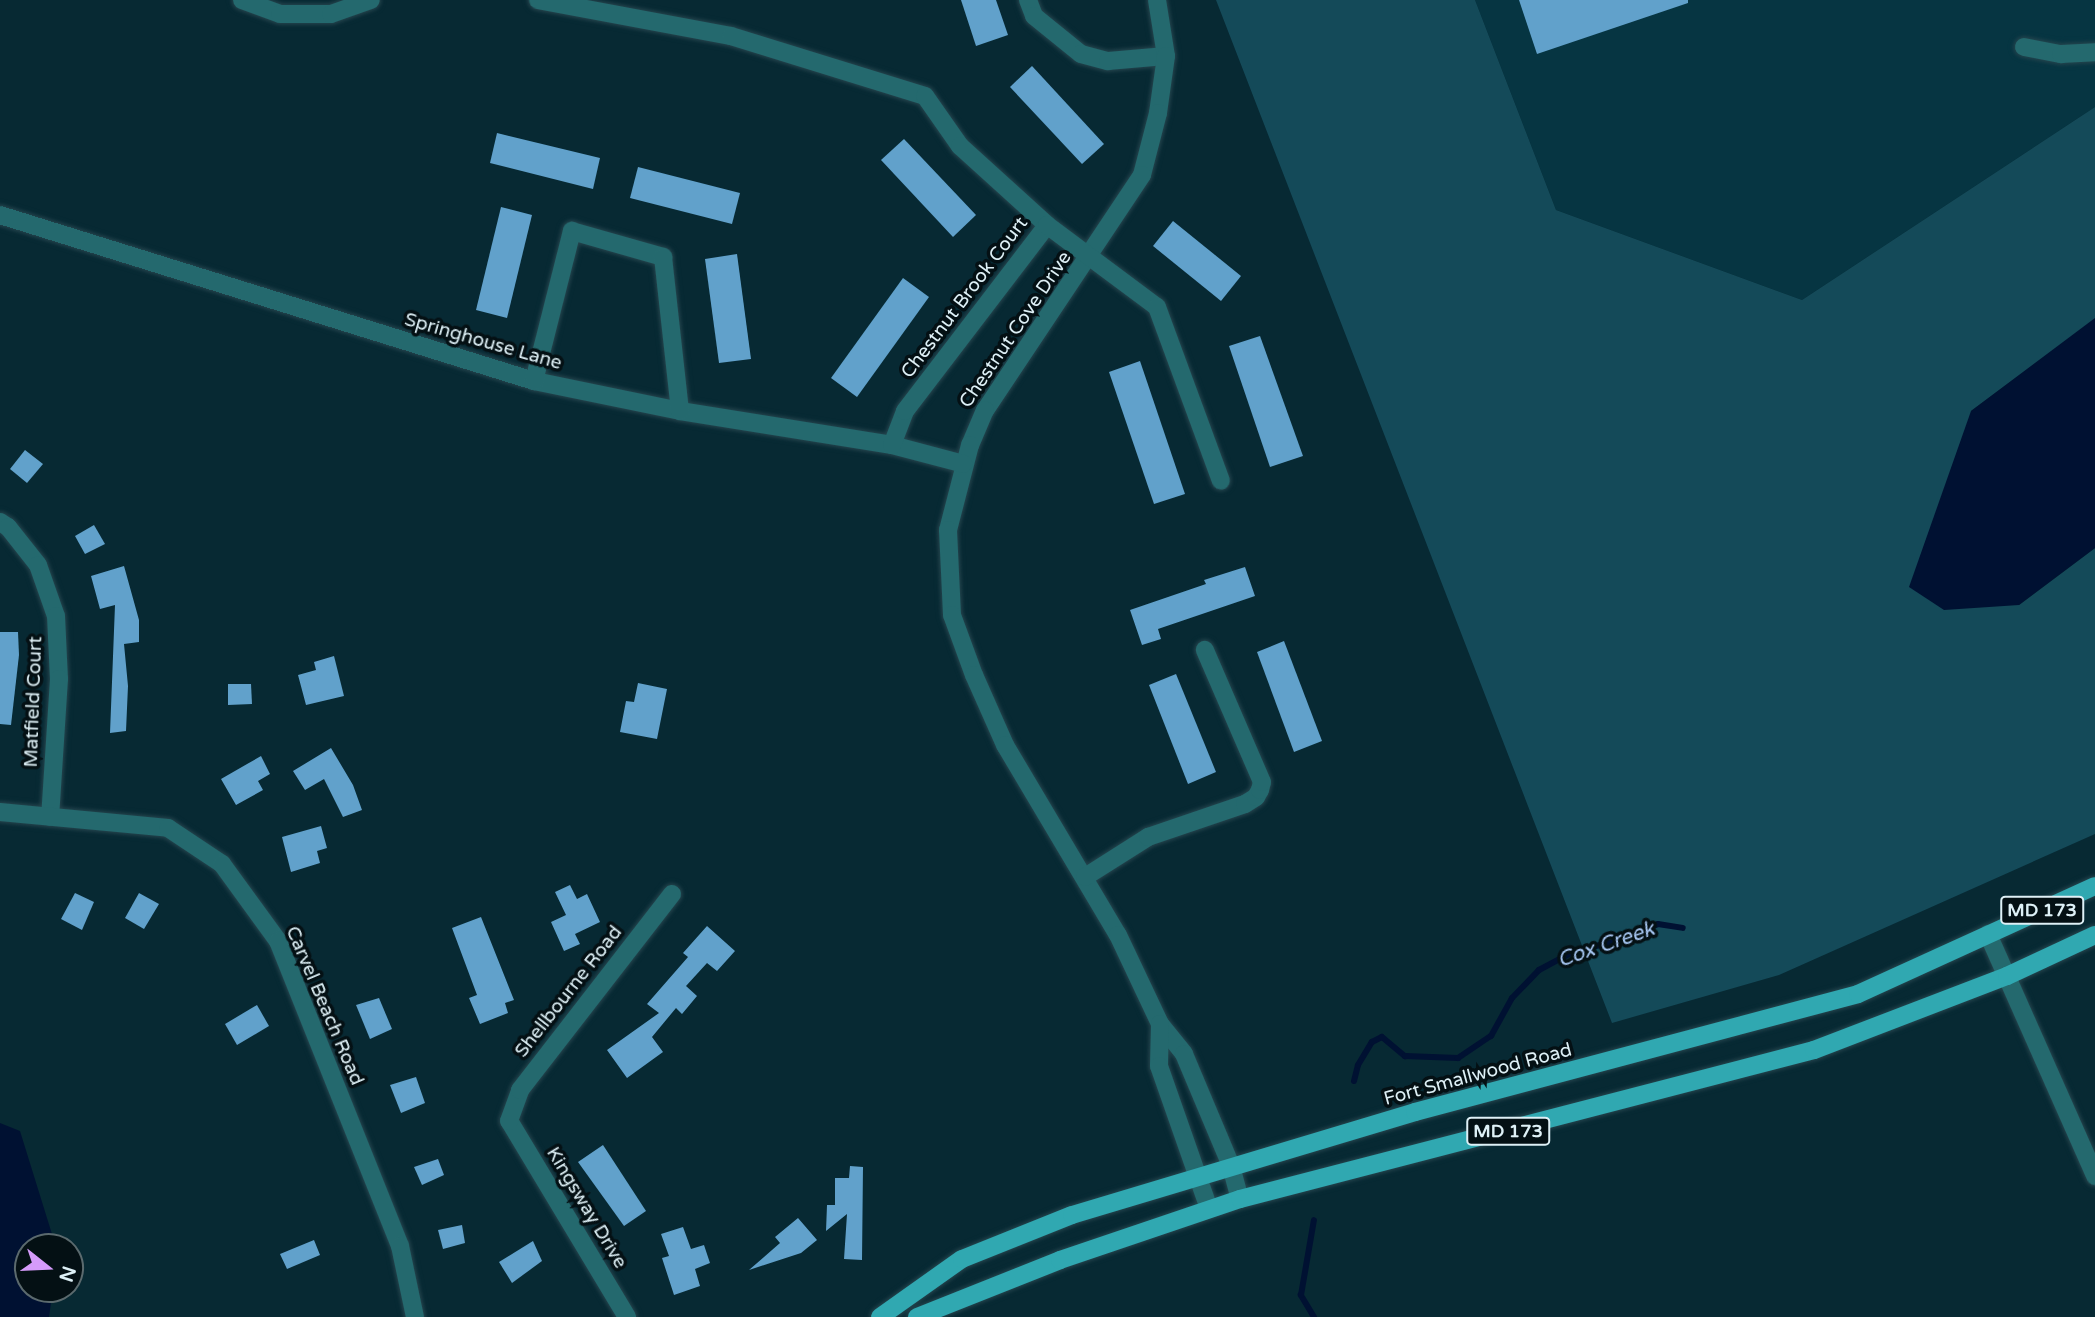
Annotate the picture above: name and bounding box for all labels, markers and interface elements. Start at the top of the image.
street label: Chestnut Brook Court [897,213,1033,383]
street label: Chestnut Cove Drive [955,247,1077,413]
street label: Springhouse Lane [402,309,564,375]
street label: Matfield Court [20,636,48,768]
road number: MD 173 [2000,896,2084,925]
water label: Cox Creek [1554,917,1658,973]
street label: Shellbourne Road [511,922,627,1062]
street label: Carvel Beach Road [280,923,368,1089]
street label: Fort Smallwood Road [1382,1039,1574,1111]
road number: MD 173 [1466,1116,1550,1146]
street label: Kingsway Drive [541,1143,631,1273]
north arrow [14,1233,84,1303]
text: N [54,1263,80,1285]

